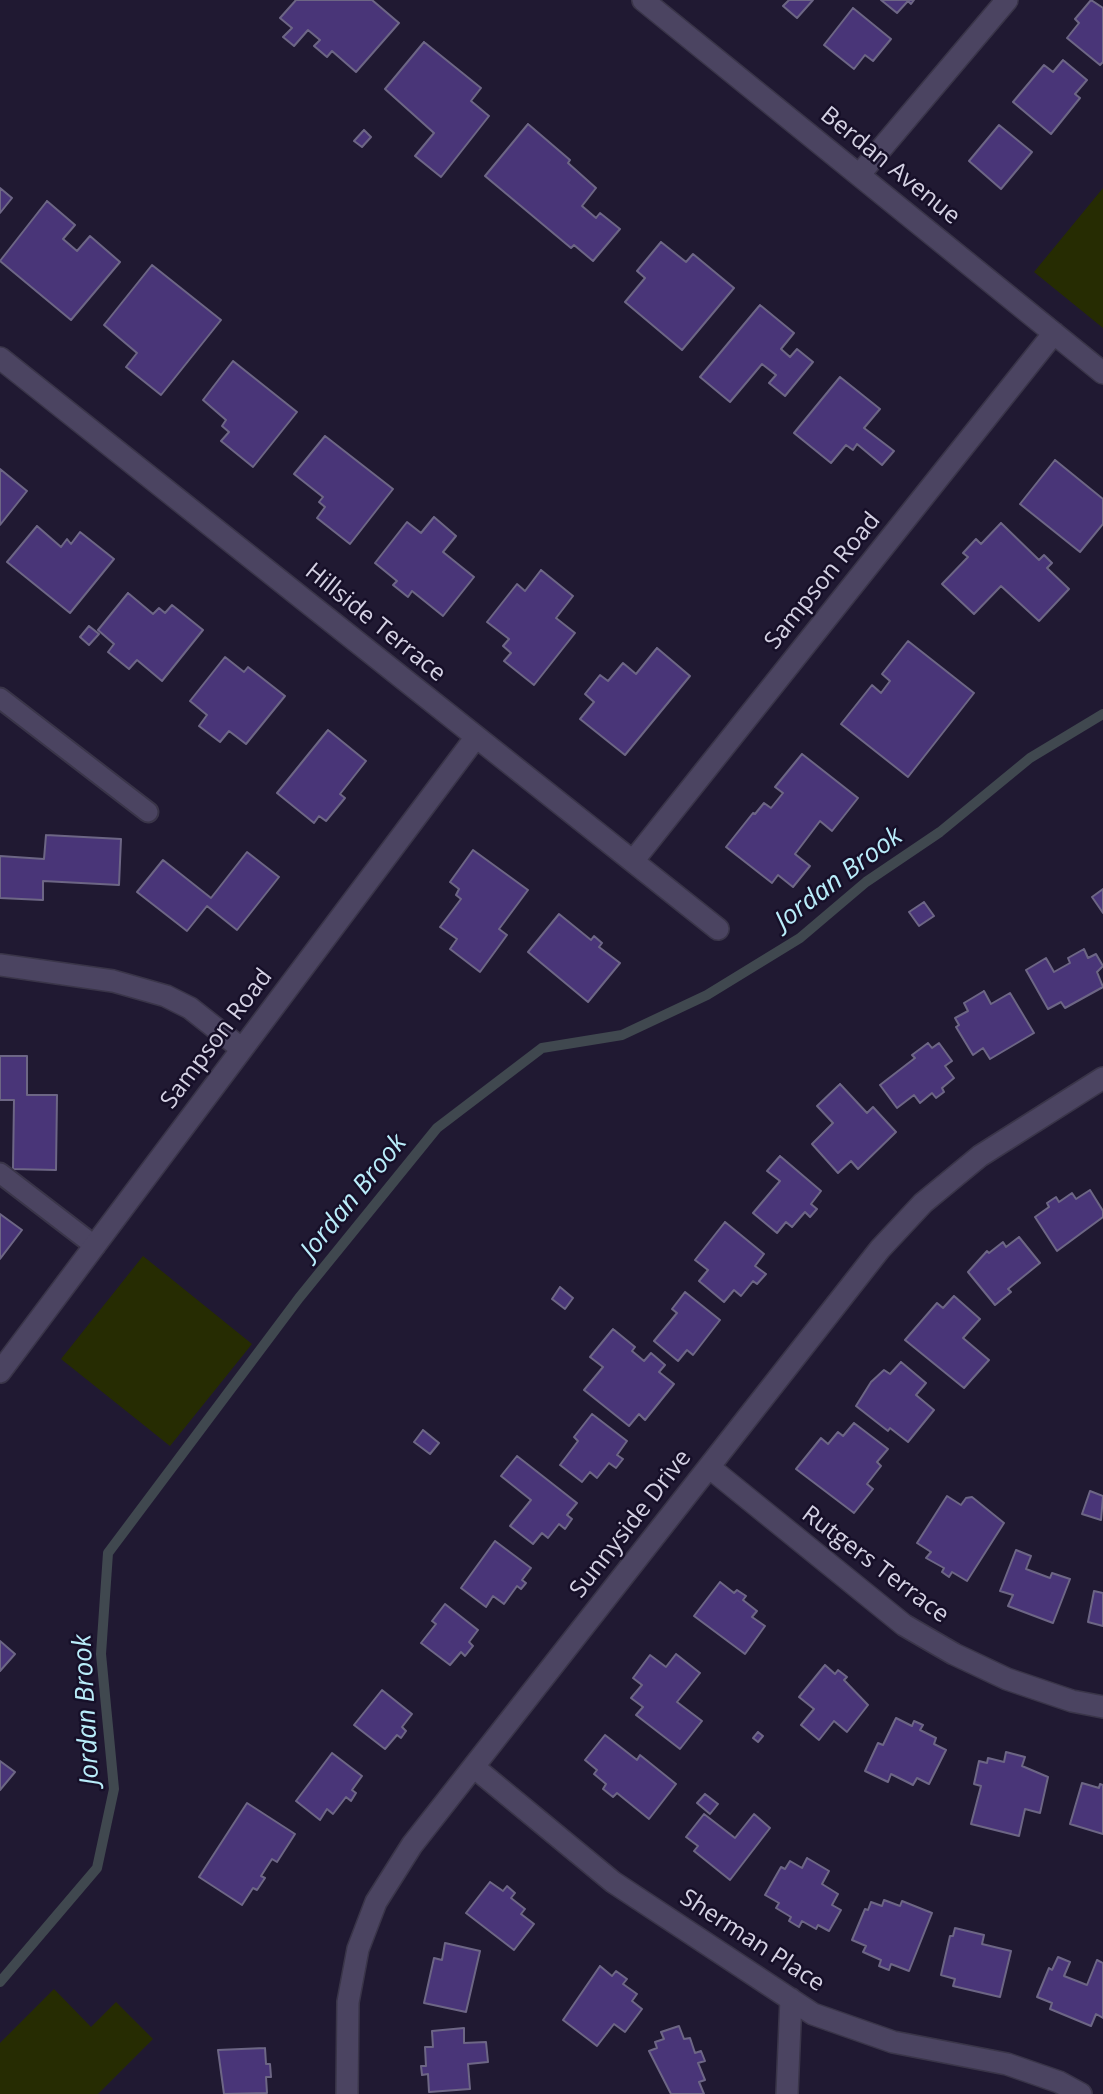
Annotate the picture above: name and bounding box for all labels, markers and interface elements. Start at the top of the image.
street label: Berdan Avenue [814,101,966,231]
street label: Sampson Road [759,507,887,655]
street label: Hillside Terrace [299,558,451,688]
water label: Jordan Brook [769,821,909,937]
street label: Sampson Road [155,963,279,1115]
water label: Jordan Brook [294,1128,414,1266]
street label: Sunnyside Drive [564,1444,698,1604]
street label: Rutgers Terrace [796,1500,954,1630]
water label: Jordan Brook [67,1634,107,1786]
street label: Sherman Place [674,1884,830,1998]

